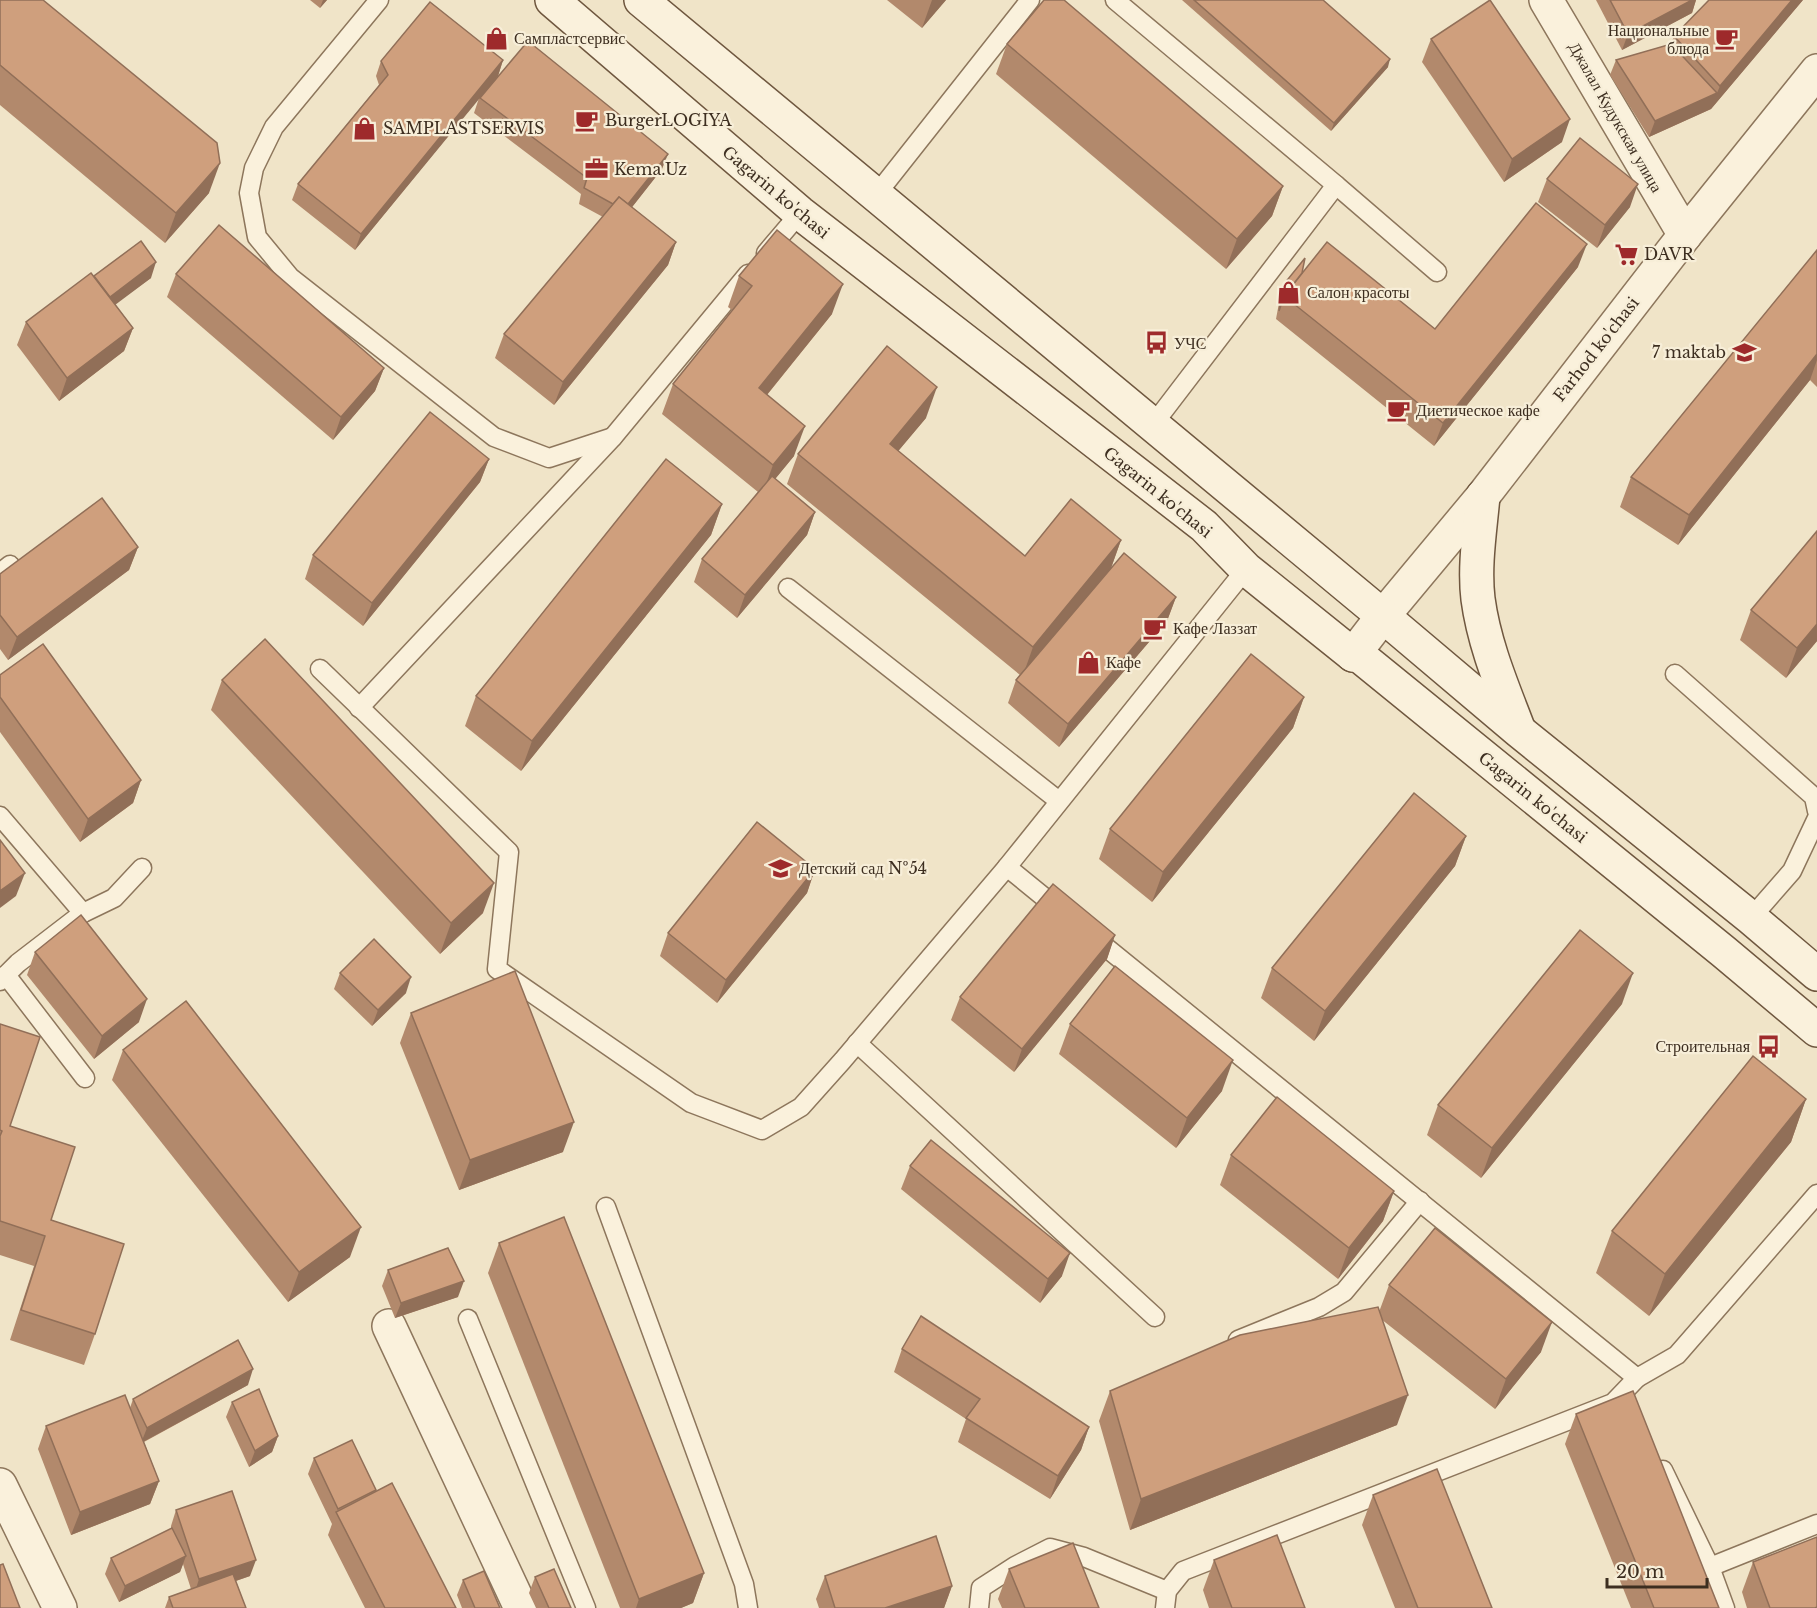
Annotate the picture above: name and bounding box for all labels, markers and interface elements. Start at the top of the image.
place label: Национальные блюда [1608,20,1709,58]
shop icon: Сампластсервис [483,25,509,51]
cafe icon: Национальные блюда [1714,26,1740,52]
place label: Сампластсервис [514,28,625,48]
street label: Джалал Кудукская улица [1565,38,1667,196]
cafe icon: BurgerLOGIYA [574,107,600,133]
place label: BurgerLOGIYA [605,110,732,130]
shop icon: SAMPLASTSERVIS [352,115,378,141]
place label: SAMPLASTSERVIS [383,118,544,138]
street label: Gagarin ko'chasi [718,141,834,243]
office icon: Kema.Uz [583,156,609,182]
place label: Kema.Uz [614,159,687,179]
supermarket icon: DAVR [1613,241,1639,267]
place label: DAVR [1644,244,1695,264]
shop icon: Салон красоты [1276,279,1302,305]
place label: Салон красоты [1307,282,1410,302]
street label: Farhod ko'chasi [1549,292,1643,405]
bus stop icon: УЧС [1143,330,1169,356]
place label: УЧС [1174,333,1206,353]
school or university icon: 7 maktab [1731,339,1757,365]
place label: 7 maktab [1652,342,1726,362]
cafe icon: Диетическое кафе [1385,397,1411,423]
place label: Диетическое кафе [1416,400,1540,420]
street label: Gagarin ko'chasi [1100,442,1217,542]
cafe icon: Кафе Лаззат [1142,615,1168,641]
place label: Кафе Лаззат [1173,618,1257,638]
shop icon: Кафе [1075,649,1101,675]
place label: Кафе [1106,652,1141,672]
street label: Gagarin ko'chasi [1475,747,1592,847]
school or university icon: Детский сад №54 [768,855,794,881]
place label: Детский сад №54 [799,858,927,878]
bus stop icon: Строительная [1755,1033,1781,1059]
place label: Строительная [1655,1036,1751,1056]
scale bar [1607,1551,1708,1589]
text: 20 m [1616,1561,1664,1583]

